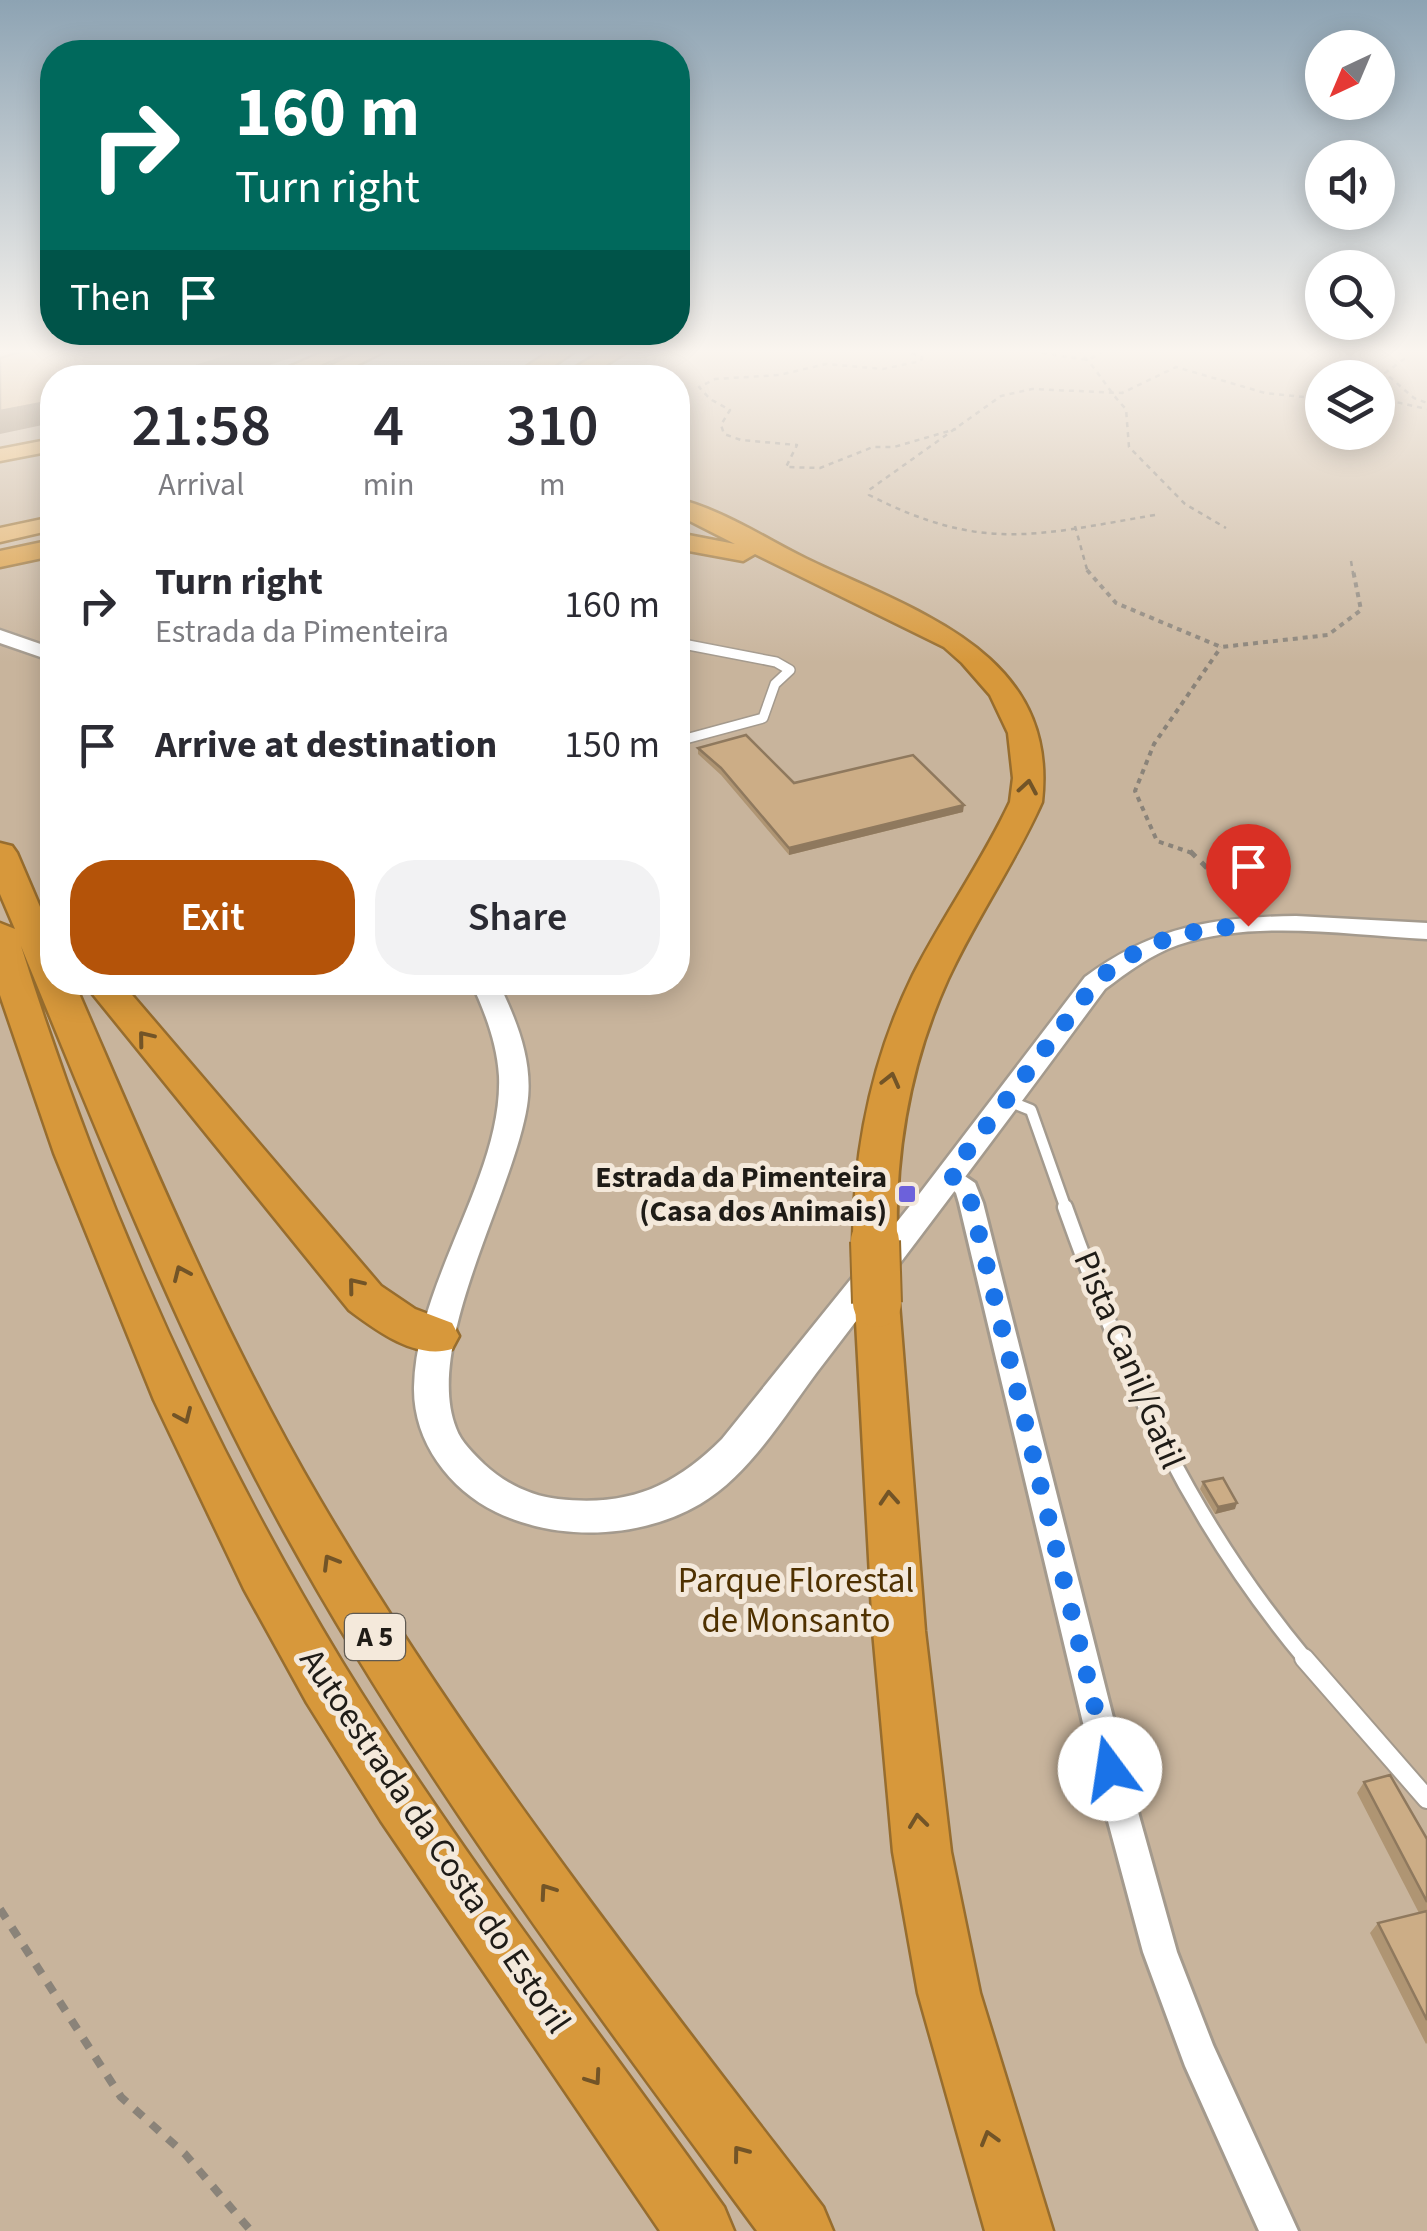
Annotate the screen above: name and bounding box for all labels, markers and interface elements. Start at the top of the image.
north arrow [1305,30,1395,120]
map controls [1305,30,1395,450]
text: 160 m [235,63,420,163]
icon: right [70,80,200,210]
button: sound [1305,140,1395,230]
text: Turn right [235,156,420,220]
button: search [1305,250,1395,340]
icon: arrive [171,270,226,325]
text: Then [70,271,151,325]
button: layers [1305,360,1395,450]
text: 21:58 [132,384,271,469]
text: 4 [373,384,404,469]
text: 310 [506,384,598,469]
text: Arrival [158,462,244,508]
text: min [363,462,415,508]
text: m [539,462,566,508]
text: Turn right [155,555,323,609]
icon: right [70,578,125,633]
text: 160 m [564,578,660,632]
text: Estrada da Pimenteira [155,609,449,655]
icon: arrive [70,718,125,773]
text: Arrive at destination [155,718,497,772]
text: 150 m [564,718,660,772]
one-way arrow [1017,779,1038,795]
pin [1206,824,1291,927]
icon: arrive [1221,839,1276,894]
button: Exit [70,860,355,975]
button: Share [375,860,660,975]
one-way arrow [139,1031,157,1049]
one-way arrow [879,1072,900,1089]
place label: Estrada da Pimenteira (Casa dos Animais) [595,1156,887,1233]
marker: Estrada da Pimenteira (Casa dos Animais) [896,1183,918,1205]
street label: Pista Canil/Gatil [1061,1243,1197,1477]
one-way arrow [173,1265,193,1283]
one-way arrow [349,1279,367,1297]
one-way arrow [172,1406,192,1424]
one-way arrow [879,1489,900,1505]
one-way arrow [323,1555,342,1573]
park label: Parque Florestal de Monsanto [678,1556,914,1646]
road number: A 5 [345,1614,405,1660]
street label: Autoestrada da Costa do Estoril [287,1639,583,2043]
position arrow [1058,1717,1162,1821]
one-way arrow [908,1813,929,1829]
one-way arrow [541,1884,559,1903]
one-way arrow [582,2068,601,2086]
one-way arrow [980,2130,1001,2147]
one-way arrow [735,2146,752,2164]

